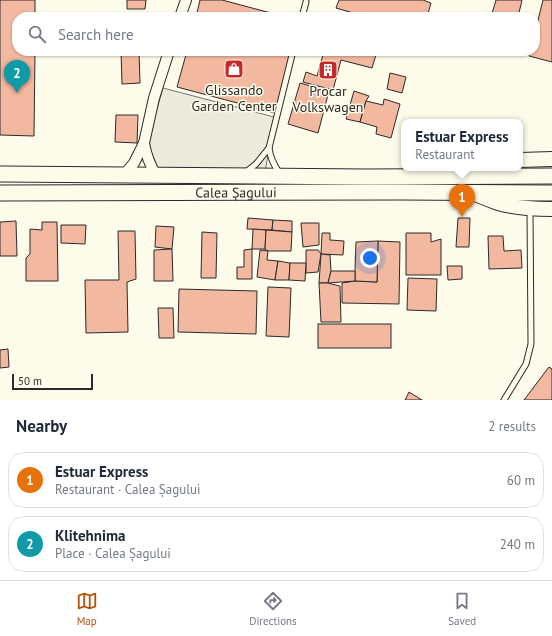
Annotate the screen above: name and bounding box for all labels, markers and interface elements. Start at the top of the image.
search box [12,12,540,56]
icon: search [26,23,48,45]
text: Search here [58,25,134,44]
shop icon: Glissando Garden Center [223,58,245,80]
building icon: Procar Volkswagen [317,59,339,81]
pin: 2 [4,60,30,93]
place label: Glissando Garden Center [191,81,277,115]
place label: Procar Volkswagen [292,82,363,116]
popup [401,119,523,171]
text: Estuar Express [415,127,509,146]
text: Restaurant [415,146,475,163]
street label: Calea Șagului [195,183,277,202]
pin: 1 [449,184,475,217]
your location [360,248,380,268]
scale bar [12,372,93,391]
text: 50 m [18,374,42,388]
text: Nearby [16,415,67,437]
text: 2 results [488,418,536,435]
text: Estuar Express [55,462,148,481]
text: 1 [26,472,34,489]
text: 60 m [507,472,535,489]
text: Restaurant · Calea Șagului [55,481,200,498]
text: Klitehnima [55,526,125,545]
text: 2 [26,536,34,553]
text: 240 m [500,536,535,553]
text: Place · Calea Șagului [55,545,171,562]
tab: Map [76,590,98,628]
tab: Directions [249,590,297,628]
tab: Saved [448,590,476,628]

